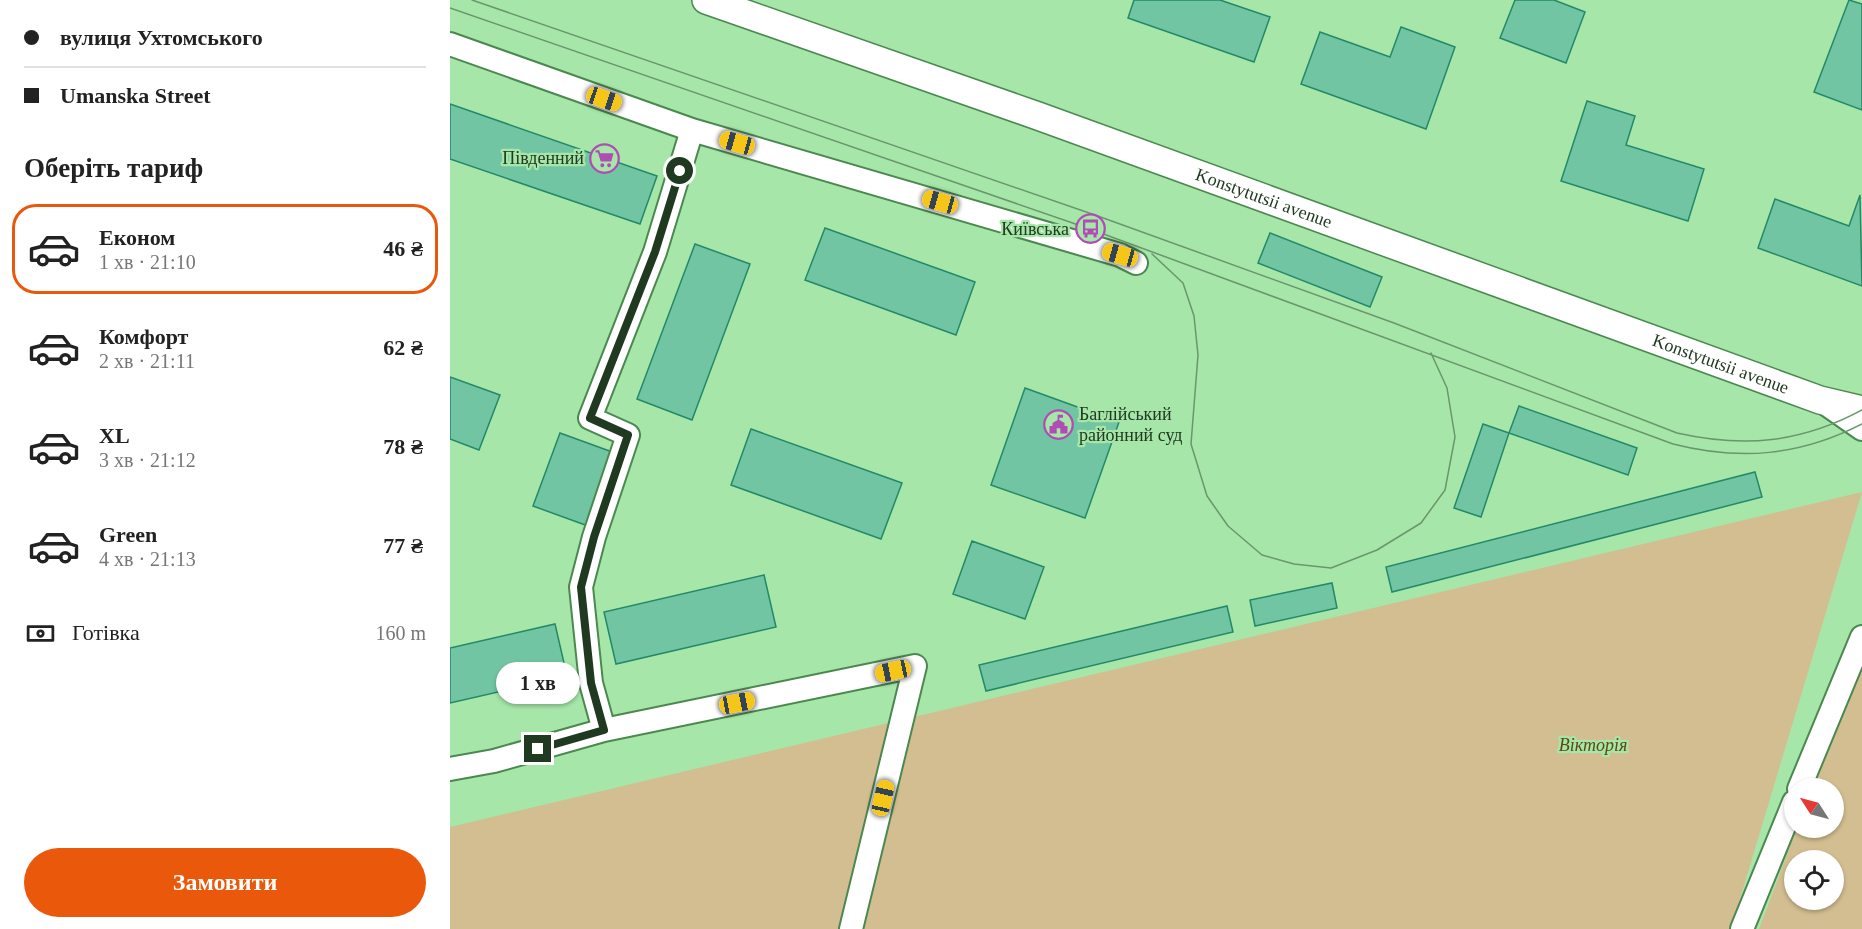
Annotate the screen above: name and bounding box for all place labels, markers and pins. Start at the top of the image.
supermarket icon: Південний [589,142,621,174]
place label: Південний [502,148,584,168]
bus stop icon: Київська [1074,213,1106,245]
place label: Київська [1001,219,1069,239]
place label: Баглійський районний суд [1079,404,1182,445]
public building icon: Баглійський районний суд [1042,408,1074,440]

